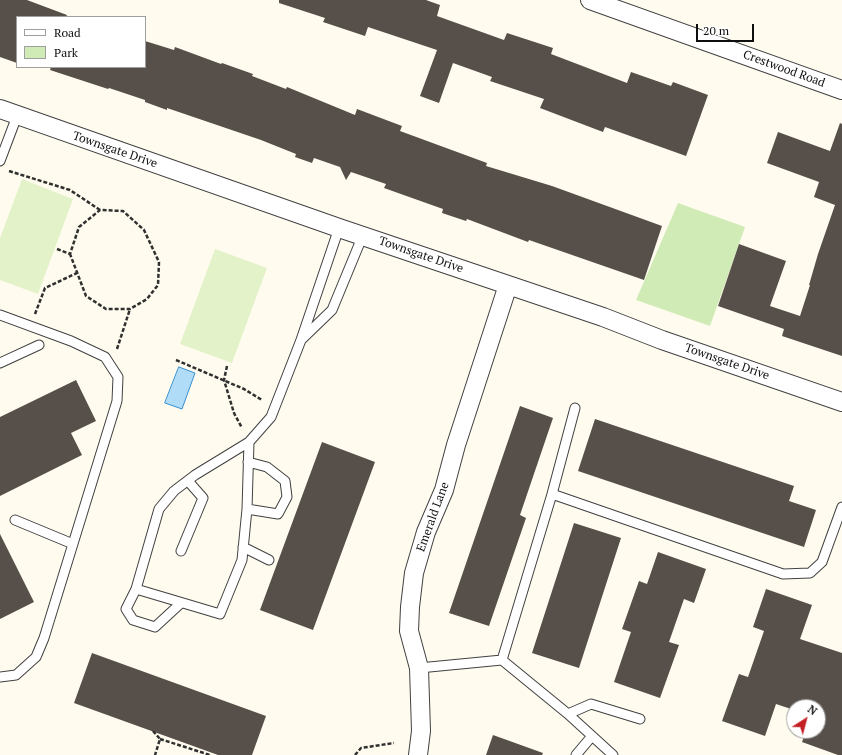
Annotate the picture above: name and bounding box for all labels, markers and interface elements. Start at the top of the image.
legend [16,16,146,68]
scale bar [698,16,756,42]
text: 20 m [703,23,729,38]
text: Road [54,25,81,40]
text: Park [54,45,78,60]
street label: Crestwood Road [741,47,827,91]
street label: Townsgate Drive [71,129,159,171]
street label: Townsgate Drive [377,234,465,276]
street label: Townsgate Drive [683,341,771,383]
street label: Emerald Lane [414,480,452,554]
north arrow [786,699,826,739]
text: N [805,702,820,718]

